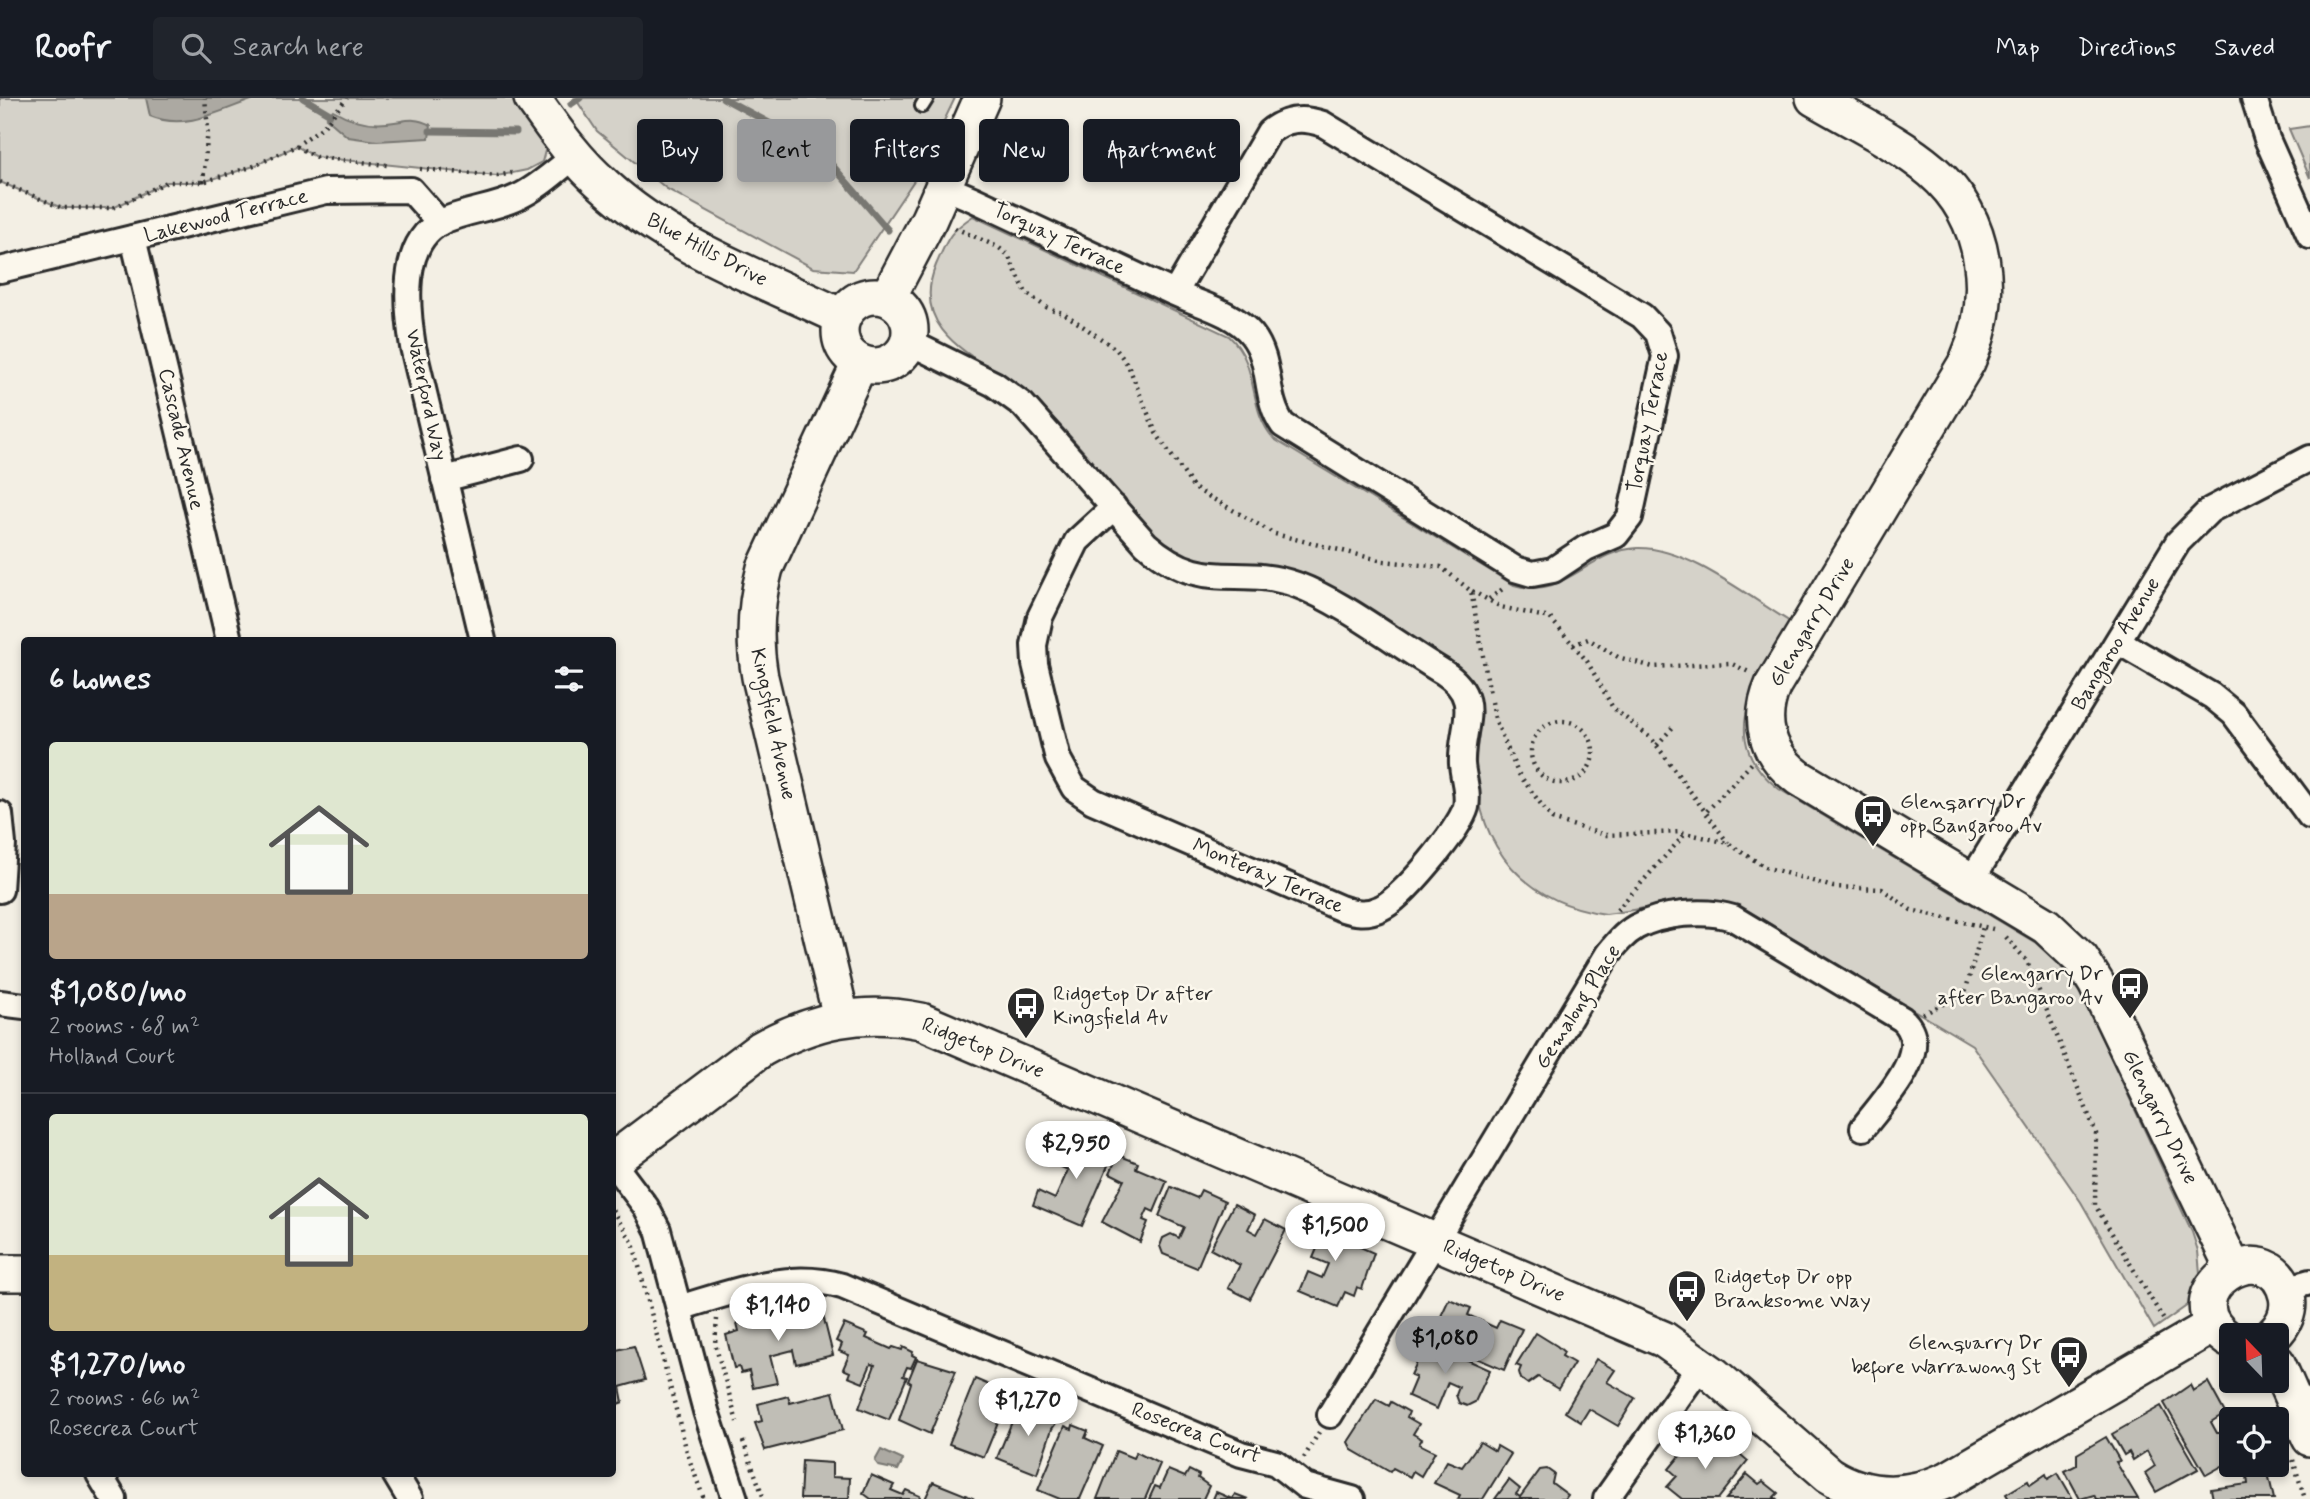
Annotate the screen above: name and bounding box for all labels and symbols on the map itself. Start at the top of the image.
street label: Lakewood Terrace [141,182,311,250]
street label: Torquay Terrace [988,196,1130,282]
street label: Blue Hills Drive [642,206,772,294]
street label: Waterford Way [396,327,454,464]
street label: Torquay Terrace [1621,349,1675,495]
street label: Cascade Avenue [151,365,211,513]
street label: Glengarry Drive [1762,552,1862,692]
street label: Bangaroo Avenue [2065,572,2168,716]
street label: Kingsfield Avenue [742,646,803,803]
place label: Glenqarry Dr opp Bangaroo Av [1900,788,2042,842]
bus stop icon: Glenqarry Dr opp Bangaroo Av [1852,793,1894,848]
street label: Monteray Terrace [1188,831,1348,921]
street label: Gemalong Place [1529,939,1629,1076]
place label: Glengarry Dr after Bangaroo Av [1937,960,2103,1013]
bus stop icon: Glengarry Dr after Bangaroo Av [2109,965,2151,1020]
place label: Ridgetop Dr after Kingsfield Av [1053,980,1213,1033]
bus stop icon: Ridgetop Dr after Kingsfield Av [1005,985,1047,1040]
street label: Ridgetop Drive [917,1011,1049,1086]
street label: Glengarry Drive [2115,1045,2205,1189]
pin: $2,950 [1019,1122,1133,1181]
pin: $1,500 [1278,1204,1392,1263]
street label: Ridgetop Drive [1438,1233,1569,1310]
place label: Ridgetop Dr opp Branksome Way [1714,1263,1871,1315]
bus stop icon: Ridgetop Dr opp Branksome Way [1666,1268,1708,1323]
pin: $1,140 [721,1284,835,1343]
pin: $1,080 [1388,1316,1502,1376]
north arrow [2219,1323,2289,1393]
place label: Glenquarry Dr before Warrawong St [1851,1329,2042,1383]
bus stop icon: Glenquarry Dr before Warrawong St [2048,1334,2090,1389]
pin: $1,270 [971,1378,1085,1438]
street label: Rosecrea Court [1127,1395,1265,1471]
pin: $1,360 [1648,1412,1762,1471]

